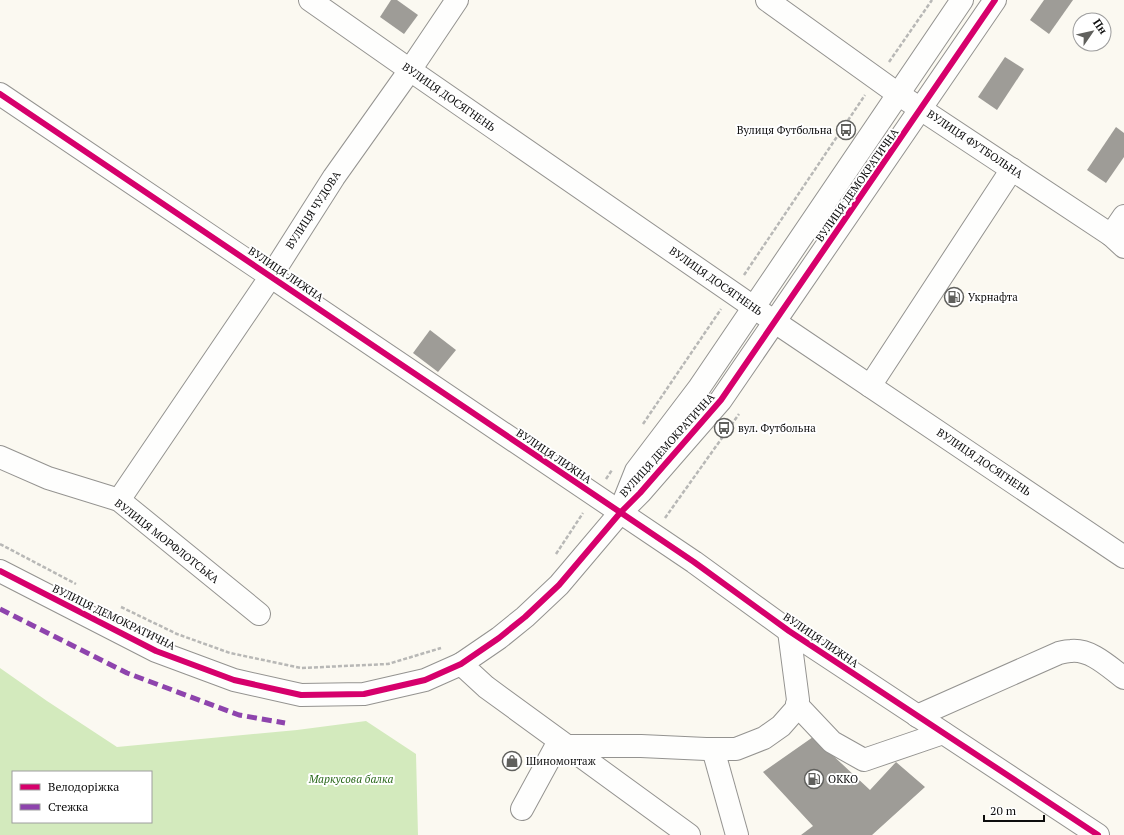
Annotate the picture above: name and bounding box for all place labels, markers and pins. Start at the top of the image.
bus stop icon: Вулиця Футбольна [835,119,857,141]
place label: Вулиця Футбольна [737,123,832,137]
fuel station icon: Укрнафта [943,286,965,308]
place label: Укрнафта [968,290,1018,304]
bus stop icon: вул. Футбольна [713,417,735,439]
place label: вул. Футбольна [738,421,816,435]
shop icon: Шиномонтаж [501,750,523,772]
place label: Шиномонтаж [526,754,596,768]
fuel station icon: ОККО [803,768,825,790]
place label: ОККО [828,772,858,786]

